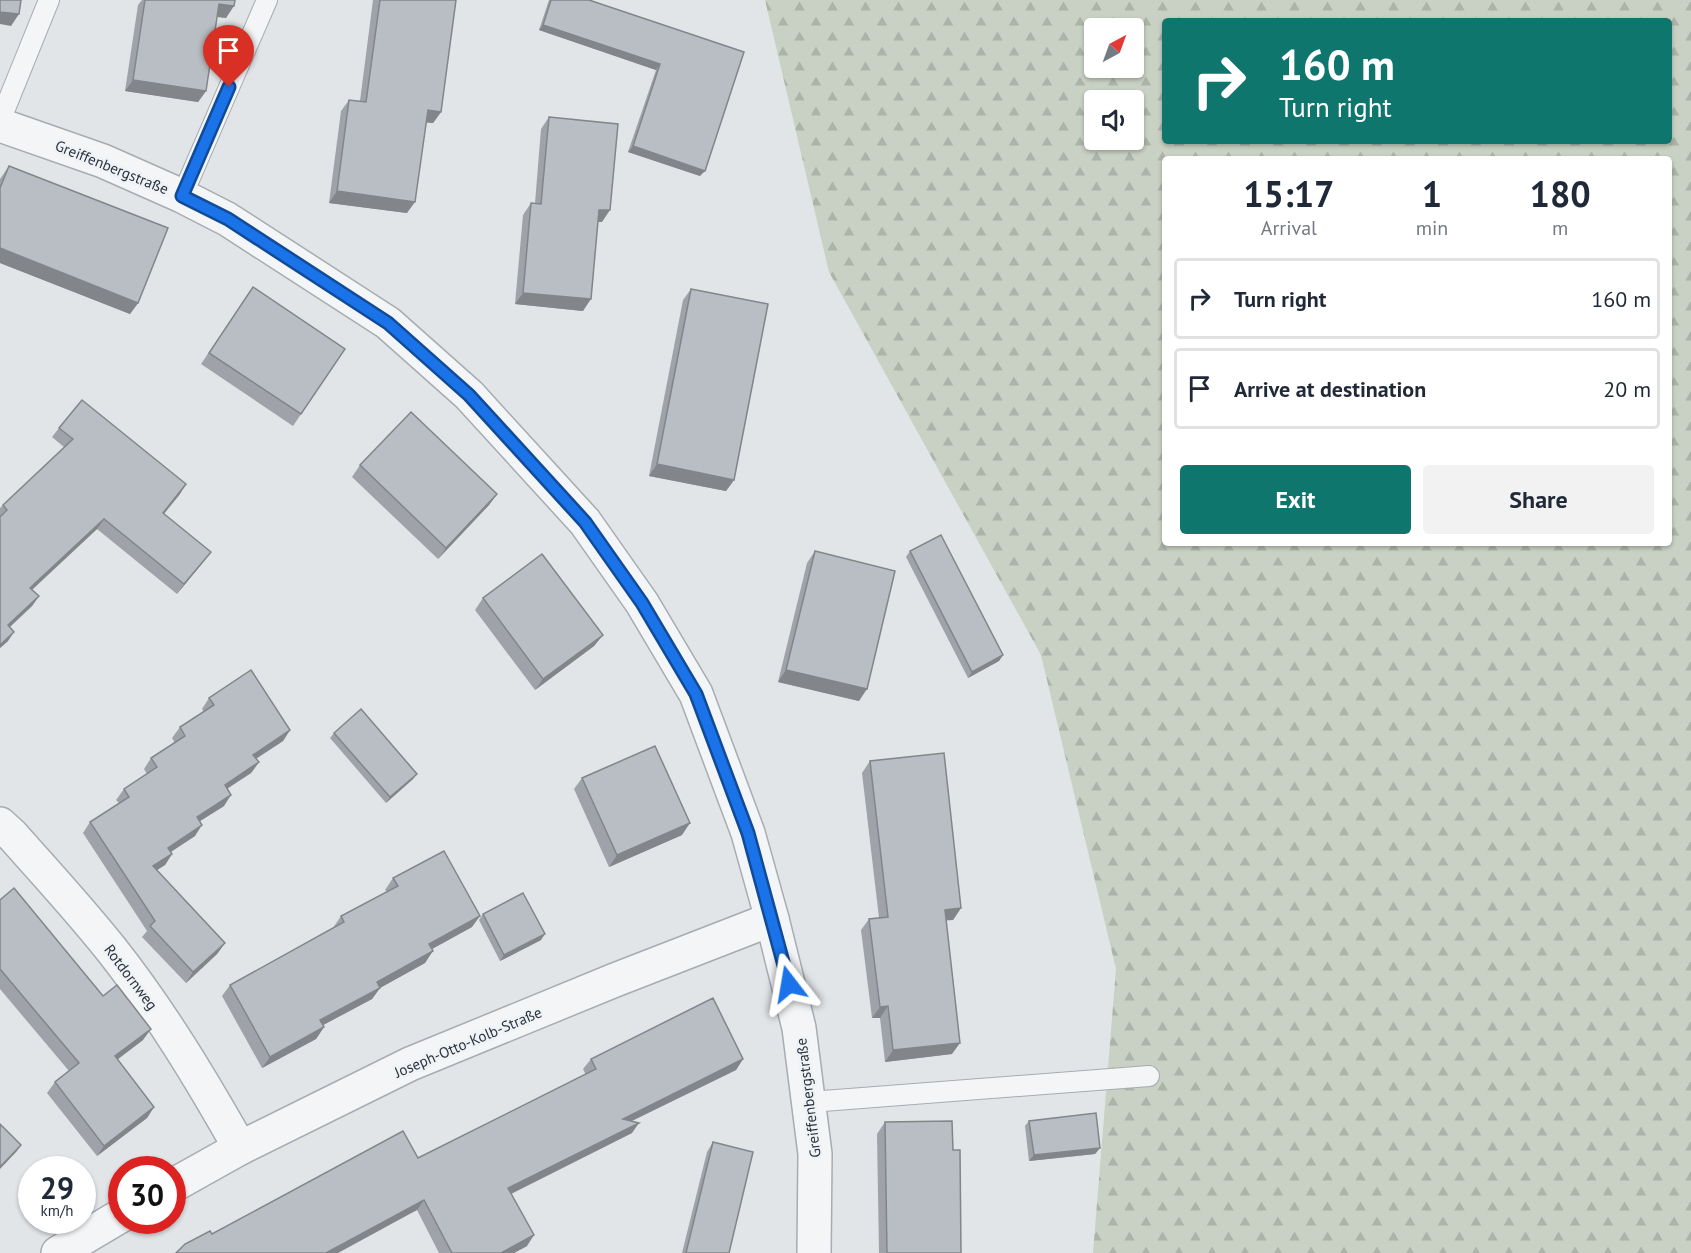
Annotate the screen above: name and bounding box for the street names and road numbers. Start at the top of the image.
street label: Greiffenbergstraße [53,136,171,198]
street label: Rotdornweg [100,940,162,1014]
street label: Joseph-Otto-Kolb-Straße [391,1002,545,1082]
street label: Greiffenbergstraße [791,1037,825,1159]

